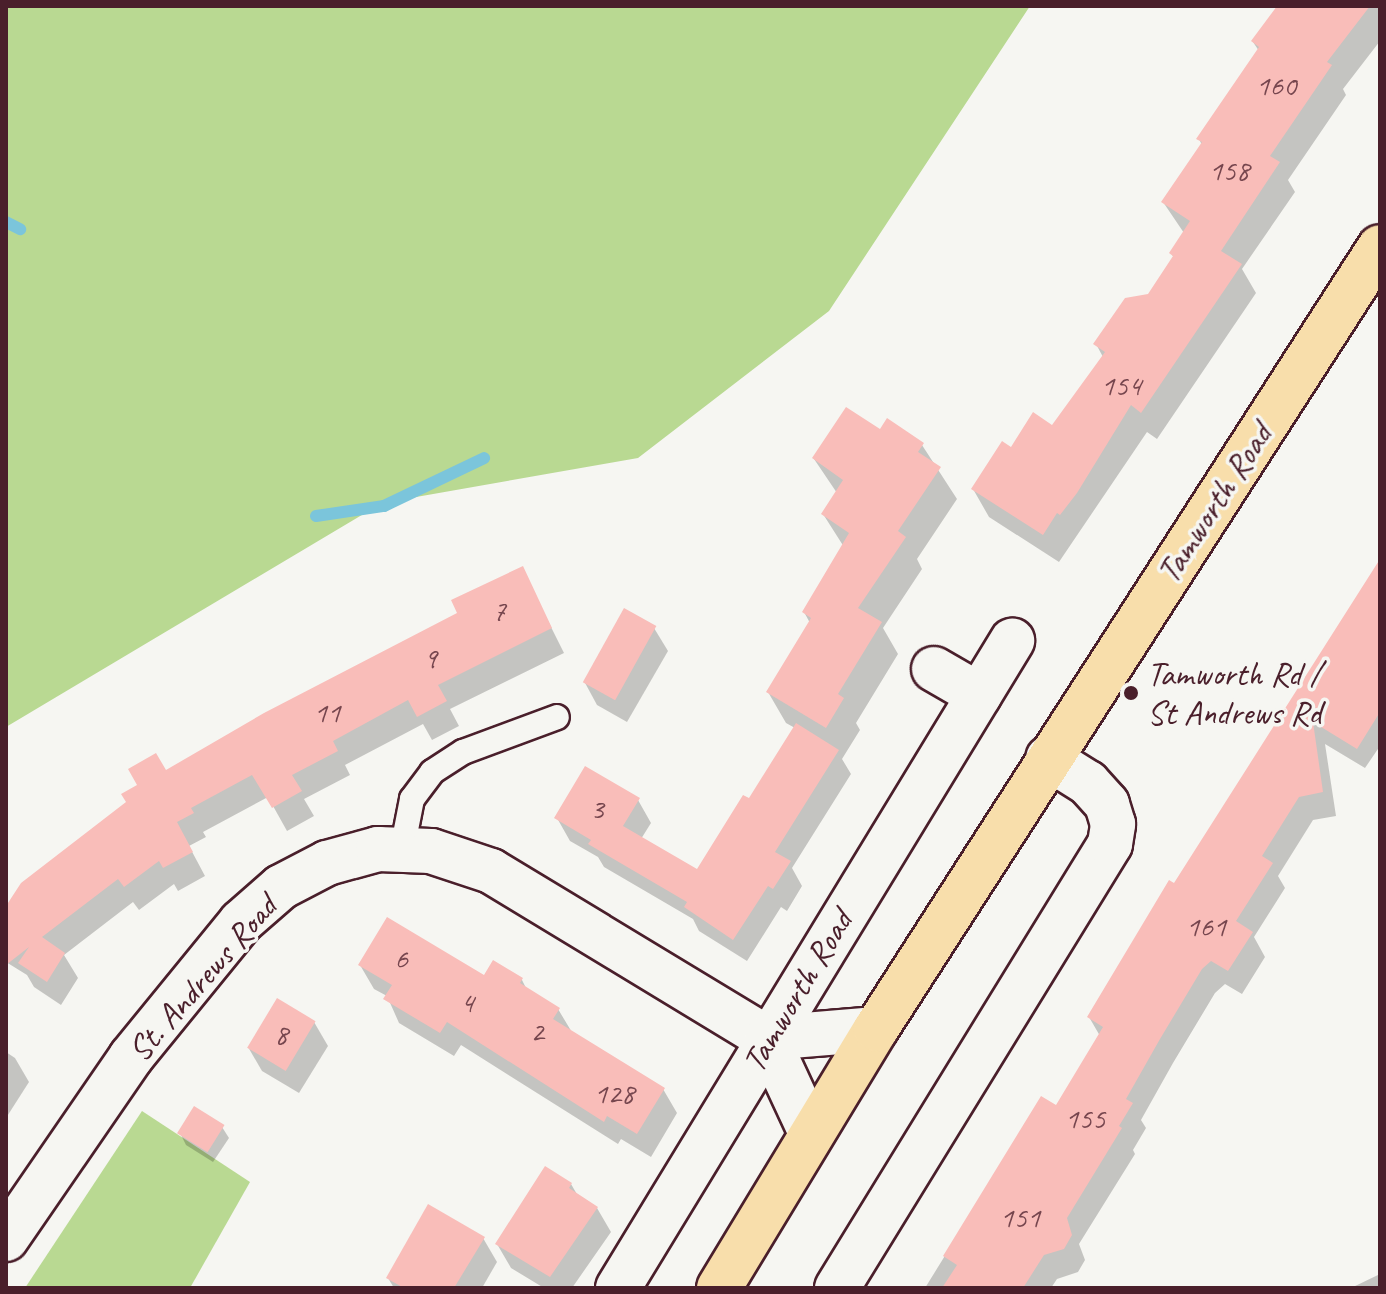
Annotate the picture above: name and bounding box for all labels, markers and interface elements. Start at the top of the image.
house number: 160 [1256,67,1296,103]
house number: 158 [1209,152,1249,188]
house number: 154 [1101,367,1141,403]
street label: Tamworth Road [1148,416,1280,590]
house number: 7 [492,592,506,628]
house number: 9 [423,640,437,676]
place label: Tamworth Rd / St Andrews Rd [1147,653,1321,732]
marker: Tamworth Rd / St Andrews Rd [1122,684,1140,702]
house number: 11 [314,694,340,730]
house number: 3 [590,790,604,826]
street label: St. Andrews Road [119,887,285,1069]
street label: Tamworth Road [733,903,861,1079]
house number: 161 [1186,908,1226,944]
house number: 6 [394,940,408,976]
house number: 4 [460,984,474,1020]
house number: 2 [530,1013,544,1049]
house number: 8 [274,1016,288,1052]
house number: 128 [594,1075,634,1111]
house number: 155 [1065,1100,1105,1136]
house number: 151 [1000,1199,1040,1235]

